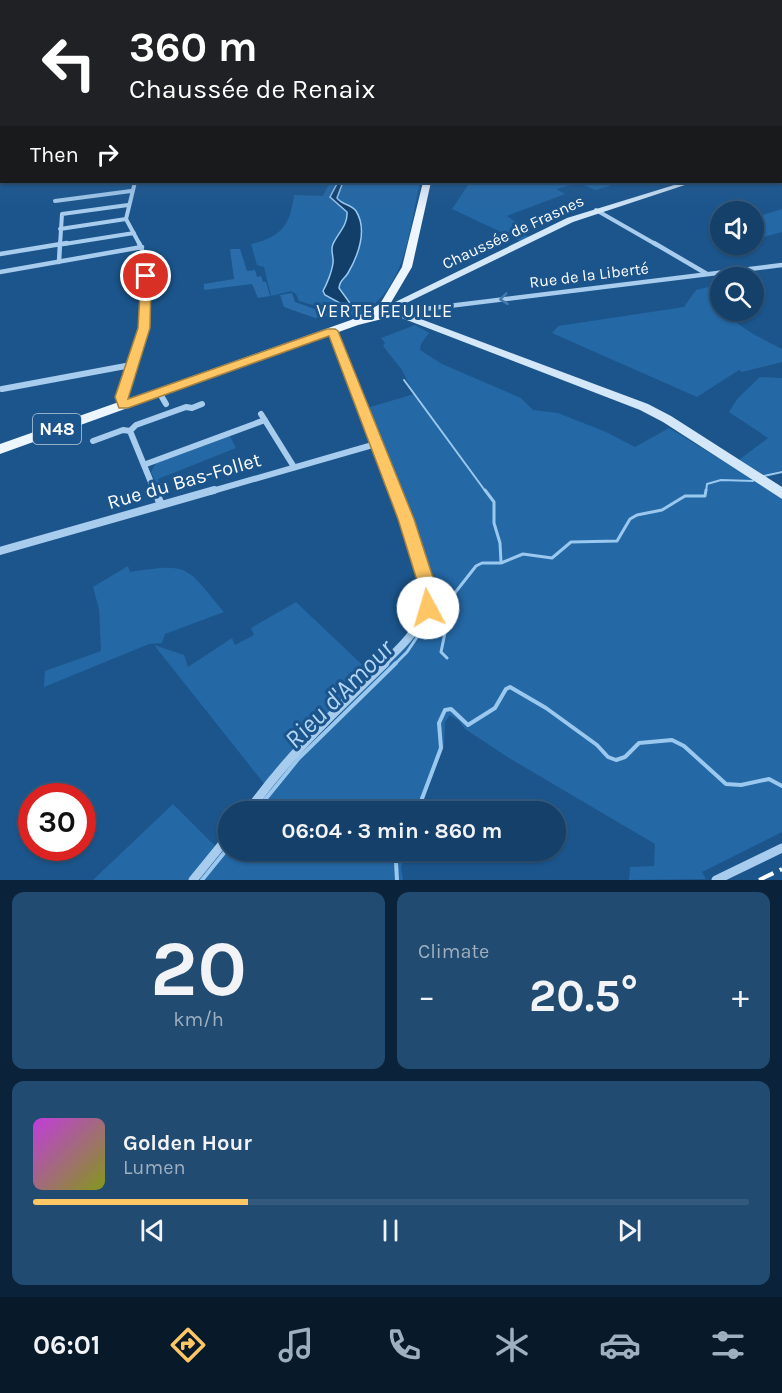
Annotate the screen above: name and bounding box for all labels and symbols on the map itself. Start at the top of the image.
street label: Chaussée de Frasnes [439,191,587,273]
pin [120,250,171,301]
street label: Rue de la Liberté [528,258,650,292]
one-way arrow [499,292,508,305]
district label: VERTE FEUILLE [316,300,454,322]
road number: N48 [33,414,81,444]
street label: Rue du Bas-Follet [104,448,264,514]
position arrow [396,576,460,640]
water label: Rieu d'Amour [278,632,401,755]
speed limit sign: 30 [18,783,96,861]

